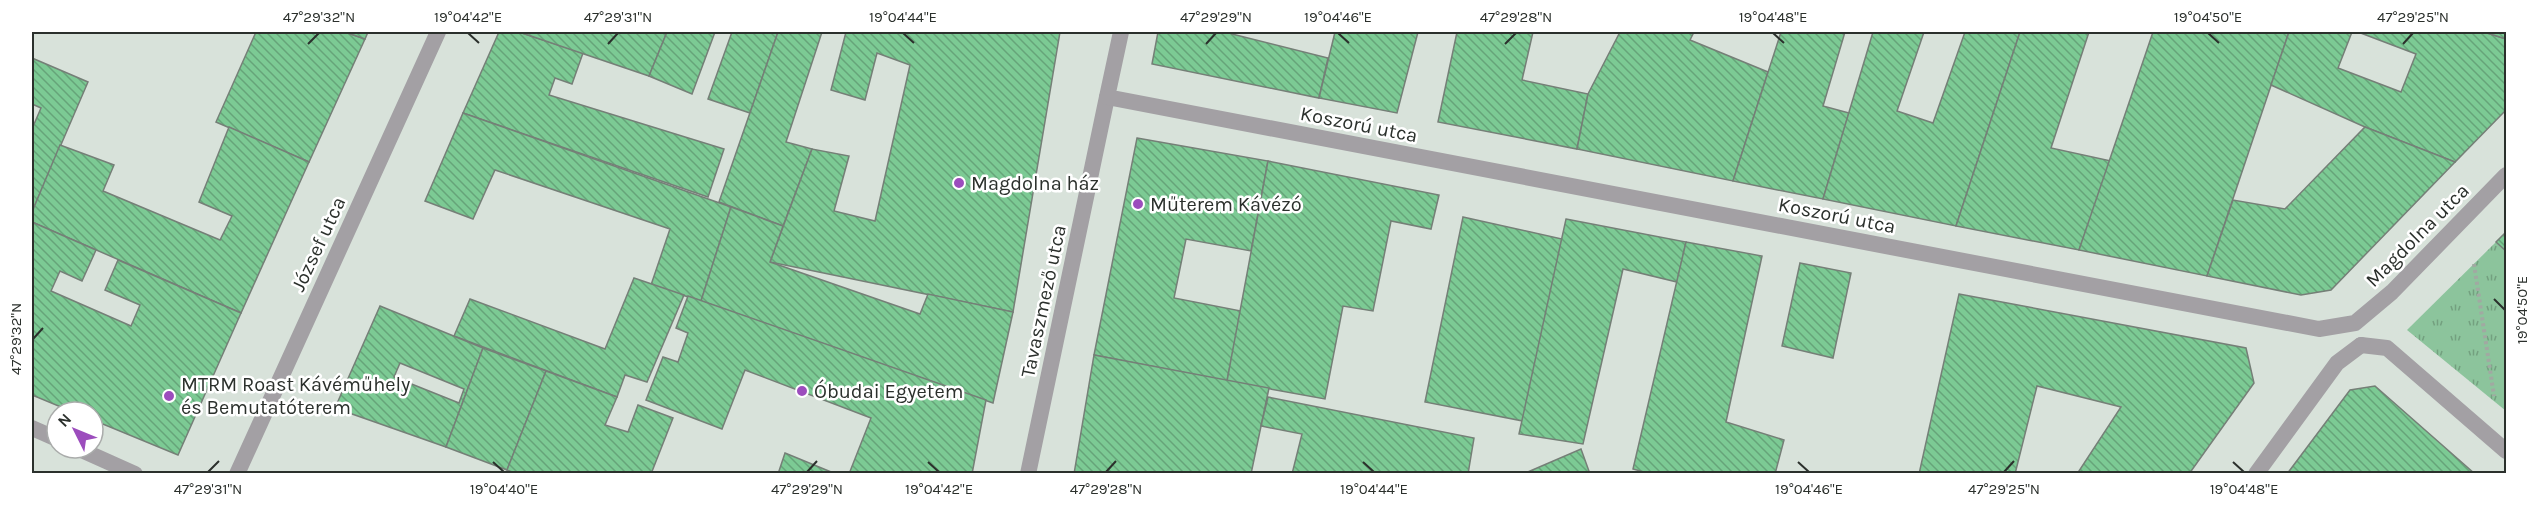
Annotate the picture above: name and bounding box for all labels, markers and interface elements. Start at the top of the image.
text: 47°29'32"N [283,8,355,26]
text: 19°04'42"E [434,8,502,26]
text: 47°29'31"N [584,8,652,26]
text: 19°04'44"E [869,8,937,26]
text: 47°29'29"N [1180,8,1252,26]
text: 19°04'46"E [1304,8,1372,26]
text: 47°29'28"N [1480,8,1552,26]
text: 19°04'48"E [1739,8,1807,26]
text: 19°04'50"E [2174,8,2242,26]
text: 47°29'25"N [2377,8,2449,26]
street label: Koszorú utca [1298,102,1420,147]
place label: Magdolna ház [971,172,1099,195]
marker: Magdolna ház [952,176,966,190]
street label: Magdolna utca [2361,179,2474,292]
street label: József utca [287,193,350,295]
place label: Műterem Kávézó [1150,193,1302,216]
street label: Koszorú utca [1776,193,1898,238]
marker: Műterem Kávézó [1131,197,1145,211]
street label: Tavaszmező utca [1016,223,1071,380]
text: 19°04'50"E [2513,276,2531,344]
text: 47°29'32"N [7,303,25,375]
place label: MTRM Roast Kávéműhely és Bemutatóterem [181,373,410,419]
place label: Óbudai Egyetem [814,379,963,403]
marker: Óbudai Egyetem [795,384,809,398]
marker: MTRM Roast Kávéműhely és Bemutatóterem [162,389,176,403]
north arrow [45,400,105,460]
text: N [54,409,75,431]
text: 47°29'31"N [174,480,242,498]
text: 19°04'40"E [470,480,538,498]
text: 47°29'29"N [771,480,843,498]
text: 19°04'42"E [905,480,973,498]
text: 47°29'28"N [1070,480,1142,498]
text: 19°04'44"E [1340,480,1408,498]
text: 19°04'46"E [1775,480,1843,498]
text: 47°29'25"N [1968,480,2040,498]
text: 19°04'48"E [2210,480,2278,498]

